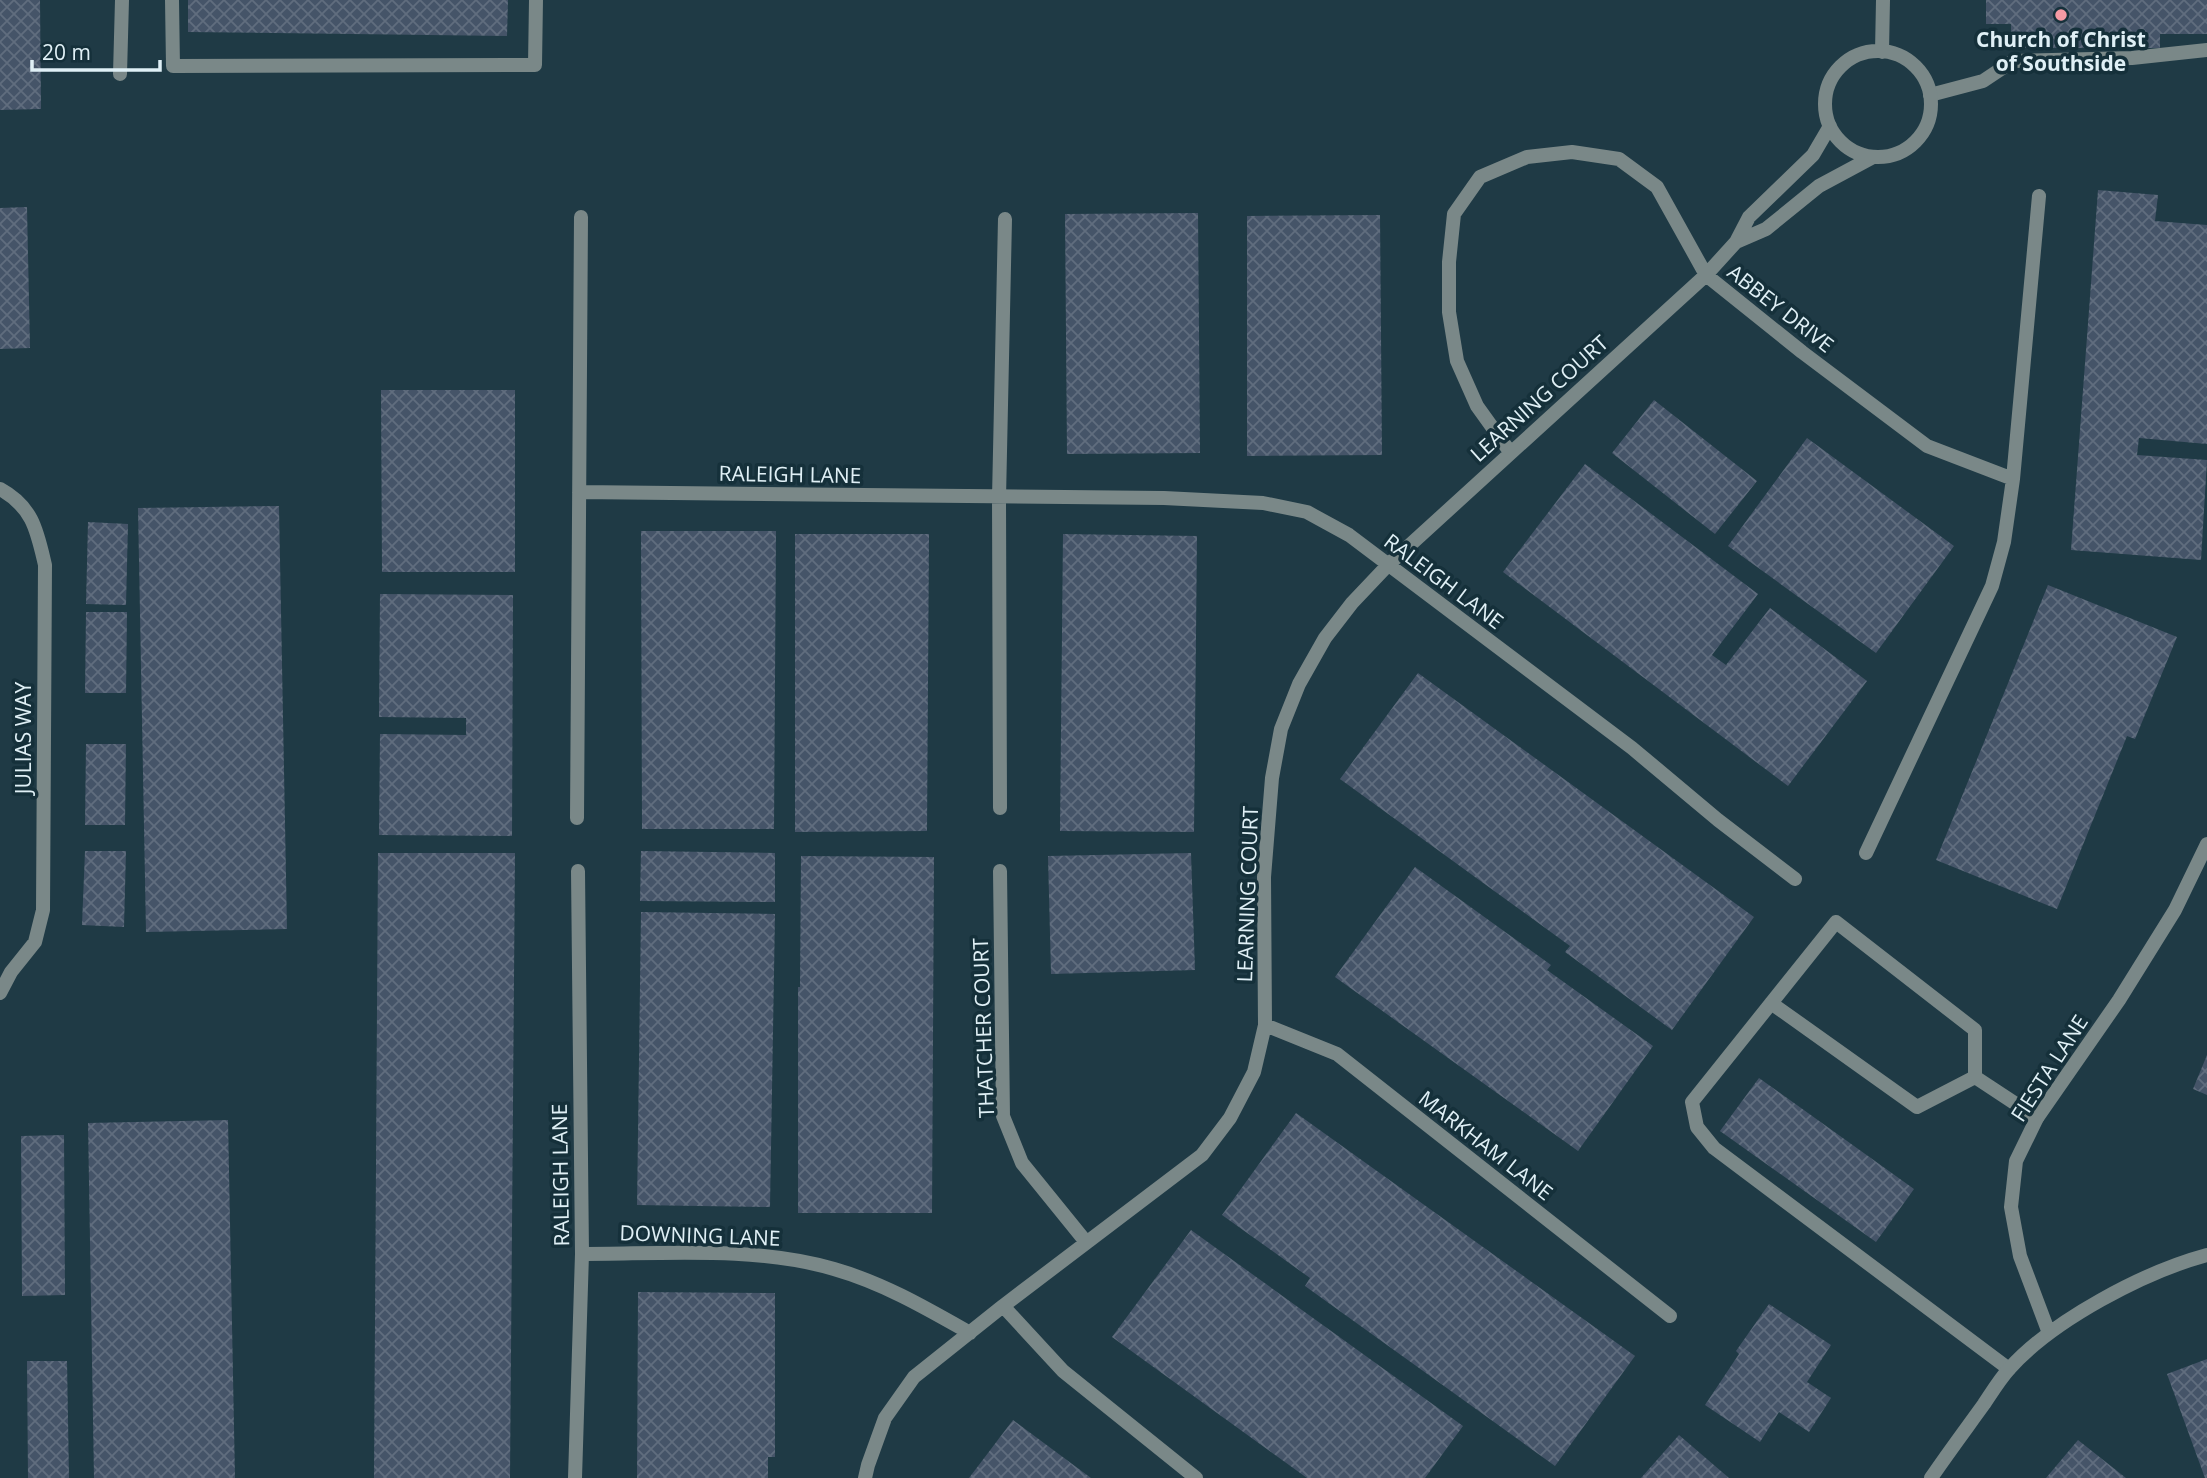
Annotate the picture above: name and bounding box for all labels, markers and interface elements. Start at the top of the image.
marker: Church of Christ of Southside [2053,7,2069,23]
place label: Church of Christ of Southside [1976,25,2146,77]
scale bar [32,28,159,72]
text: 20 m [42,38,91,66]
street label: ABBEY DRIVE [1722,258,1840,358]
street label: LEARNING COURT [1464,328,1614,467]
street label: RALEIGH LANE [718,459,862,489]
street label: RALEIGH LANE [1379,527,1509,635]
street label: JULIAS WAY [9,682,37,796]
street label: LEARNING COURT [1230,805,1264,983]
street label: THATCHER COURT [966,937,1000,1118]
street label: FIESTA LANE [2004,1009,2094,1127]
street label: MARKHAM LANE [1413,1084,1559,1206]
street label: RALEIGH LANE [545,1103,575,1247]
street label: DOWNING LANE [619,1218,781,1252]

